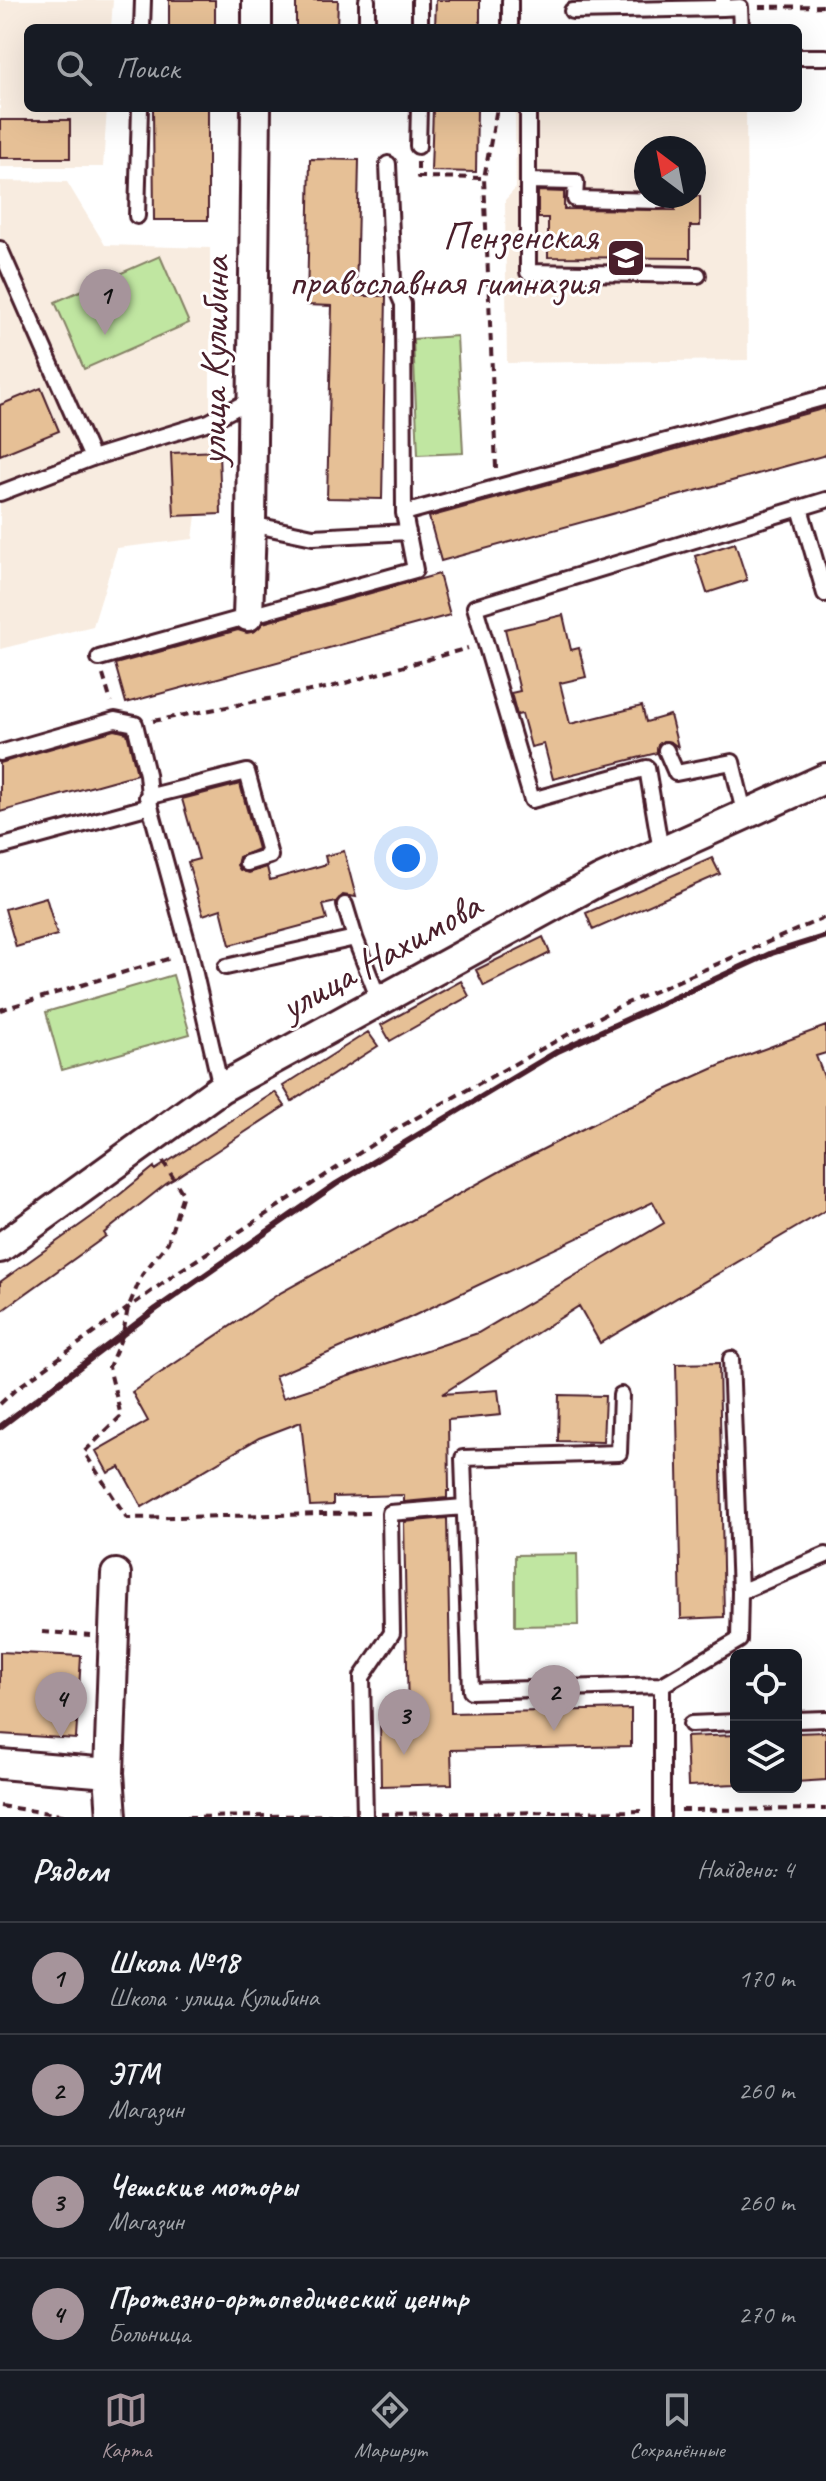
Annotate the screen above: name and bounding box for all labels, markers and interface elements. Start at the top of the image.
search box [24,24,802,112]
icon: search [52,46,96,90]
text: Поиск [116,49,179,87]
north arrow [634,136,706,208]
place label: Пензенская православная гимназия [289,211,601,307]
school or university icon: Пензенская православная гимназия [605,237,647,279]
street label: улица Кулибина [187,254,241,468]
pin: 1 [79,269,131,335]
your location [386,838,426,878]
street label: улица Нахимова [270,879,492,1033]
map controls [730,1649,802,1793]
button: locate [730,1649,802,1721]
pin: 2 [528,1665,580,1731]
pin: 4 [35,1672,87,1738]
pin: 3 [378,1689,430,1755]
button: layers [730,1721,802,1793]
text: Рядом [32,1848,108,1891]
text: Найдено: 4 [697,1853,794,1886]
text: Школа №18 [108,1943,239,1981]
text: 1 [52,1962,64,1995]
text: 170 m [738,1962,794,1995]
text: Школа · улица Кулибина [108,1981,319,2014]
text: ЭТМ [108,2055,161,2093]
text: 2 [52,2074,64,2107]
text: 260 m [738,2074,794,2107]
text: Магазин [108,2093,184,2126]
text: Чешские моторы [108,2167,297,2205]
text: 3 [52,2186,64,2219]
text: 260 m [738,2186,794,2219]
text: Магазин [108,2205,184,2238]
text: Протезно-ортопедический центр [108,2279,468,2317]
text: 4 [52,2298,64,2331]
text: 270 m [738,2298,794,2331]
text: Больница [108,2317,190,2350]
tab: Карта [101,2388,152,2464]
tab: Маршрут [354,2388,427,2464]
tab: Сохранённые [629,2388,725,2464]

